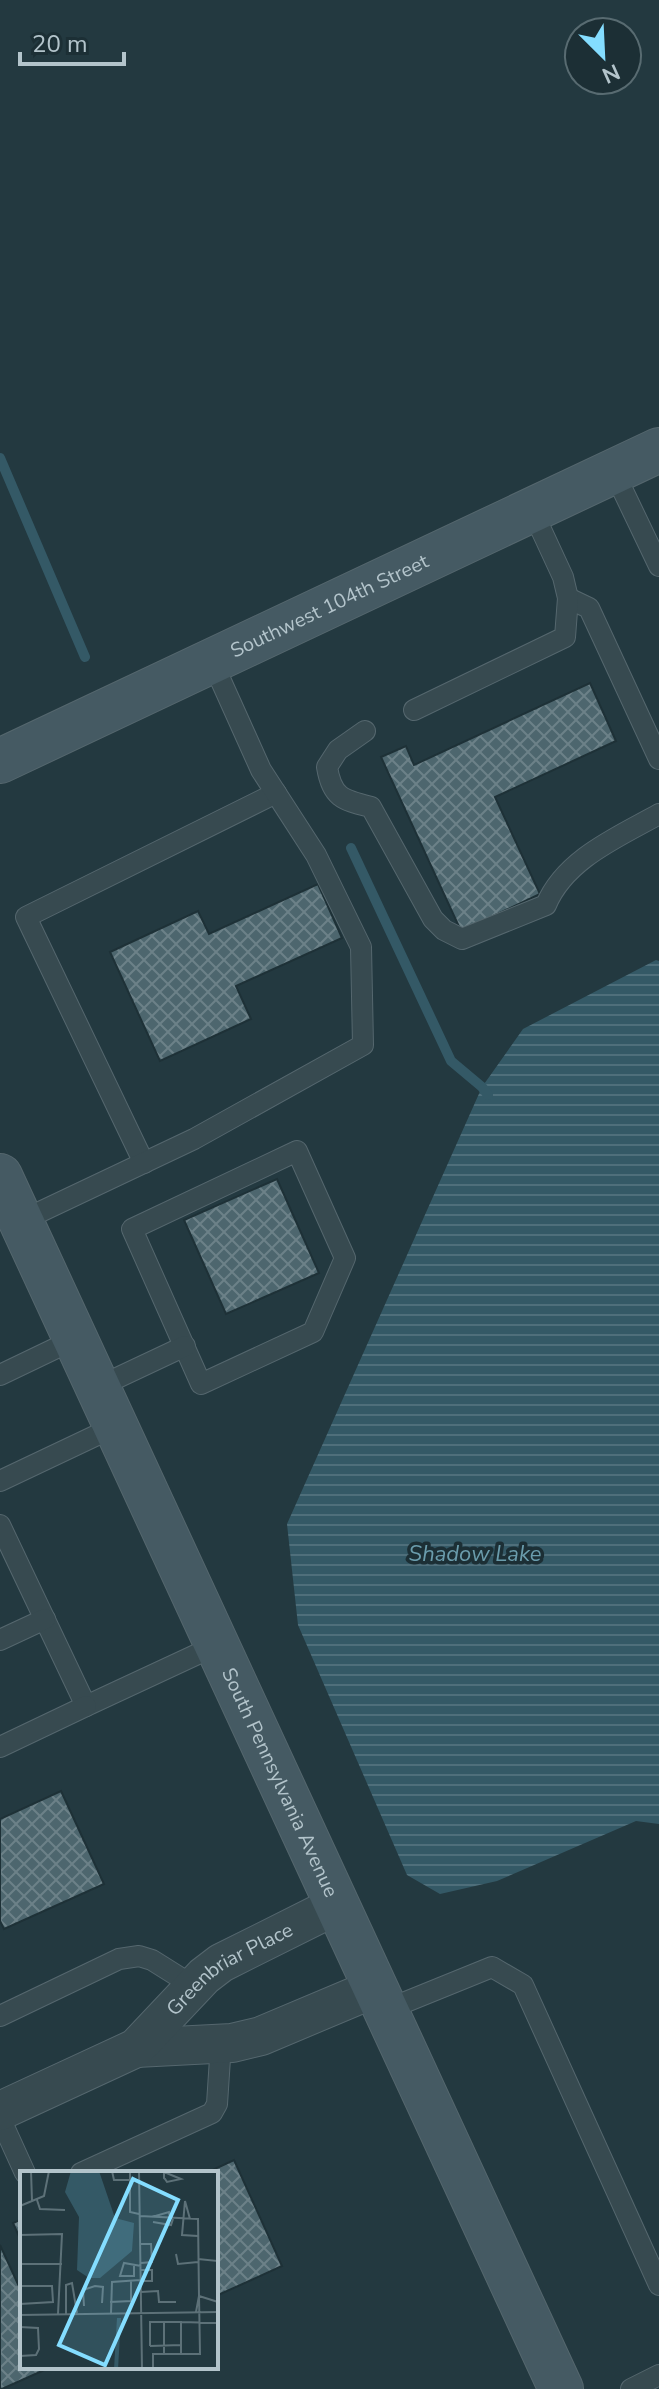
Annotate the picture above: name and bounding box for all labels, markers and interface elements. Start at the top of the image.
scale bar [20,16,124,66]
north arrow [563,16,643,96]
text: 20 m [32,28,88,60]
text: N [597,56,624,90]
street label: Southwest 104th Street [226,547,434,664]
water label: Shadow Lake [409,1539,542,1569]
street label: South Pennsylvania Avenue [215,1663,345,1902]
street label: Greenbriar Place [160,1916,297,2022]
inset map [20,2171,218,2369]

